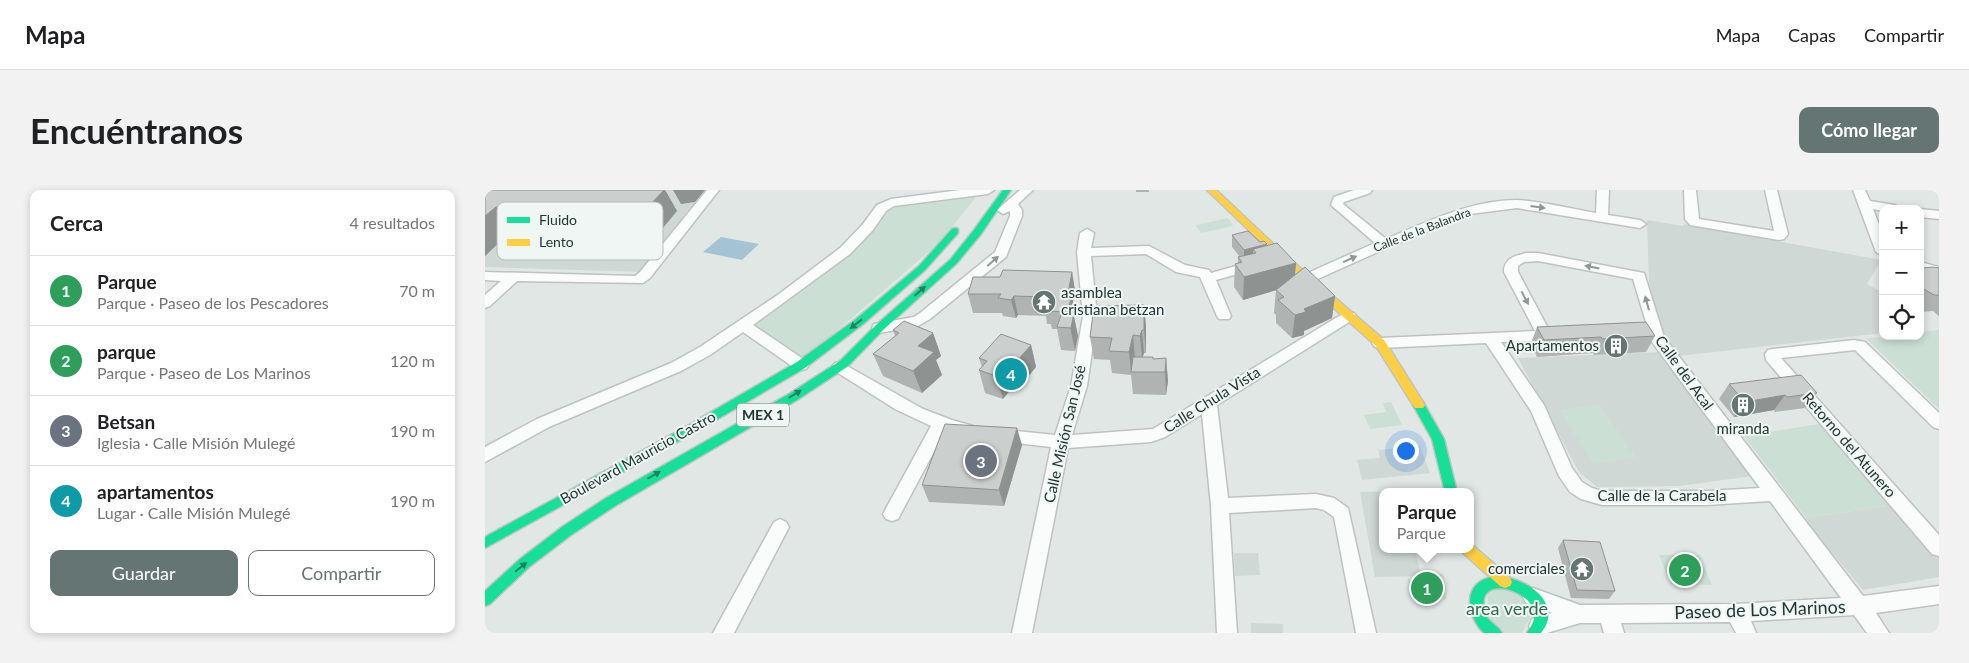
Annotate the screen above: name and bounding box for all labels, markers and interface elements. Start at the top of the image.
text: Mapa [25,20,85,49]
text: Mapa [1716,24,1760,46]
text: Capas [1788,24,1836,46]
text: Compartir [1864,24,1944,46]
button: Cómo llegar [1799,107,1939,153]
text: Encuéntranos [30,109,243,151]
legend [497,202,663,260]
one-way arrow [1530,203,1546,211]
street label: Calle de la Balandra [1371,204,1473,255]
map controls [1879,205,1924,340]
button: + [1879,205,1924,250]
text: Cerca [50,210,103,235]
text: Fluido [539,211,577,228]
text: 4 resultados [349,213,435,232]
text: Lento [539,233,574,250]
button: − [1879,250,1924,295]
one-way arrow [987,255,999,267]
one-way arrow [1343,255,1357,263]
one-way arrow [1583,262,1599,270]
text: Parque [97,270,157,293]
text: 1 [61,281,71,300]
text: 70 m [399,281,435,300]
place label: asamblea cristiana betzan [1061,283,1164,318]
one-way arrow [913,286,926,297]
temple icon: asamblea cristiana betzan [1031,289,1057,315]
one-way arrow [1520,291,1529,304]
text: Parque · Paseo de los Pescadores [97,293,329,312]
button: locate [1879,295,1924,340]
one-way arrow [1642,296,1650,311]
one-way arrow [849,319,863,329]
street label: Calle del Acal [1652,332,1718,413]
building icon: Apartamentos [1603,333,1629,359]
place label: Apartamentos [1506,336,1599,354]
text: parque [97,340,156,363]
text: 2 [61,351,71,370]
text: 120 m [390,351,435,370]
pin: 4 [995,355,1027,393]
street label: Calle Chula Vista [1160,362,1263,436]
text: Parque · Paseo de Los Marinos [97,363,311,382]
street label: Calle Misión San José [1039,363,1089,504]
street label: Retorno del Atunero [1799,388,1900,501]
one-way arrow [789,389,802,399]
building icon: miranda [1730,392,1756,418]
road number: MEX 1 [737,404,789,426]
street label: Boulevard Mauricio Castro [557,407,718,507]
text: Betsan [97,410,155,433]
place label: miranda [1717,419,1769,437]
text: 3 [61,421,71,440]
text: 190 m [390,421,435,440]
text: Iglesia · Calle Misión Mulegé [97,433,296,452]
your location [1393,438,1419,464]
pin: 3 [965,442,997,480]
one-way arrow [647,471,662,479]
text: apartamentos [97,480,214,503]
street label: Calle de la Carabela [1598,486,1726,504]
popup [1379,488,1474,553]
text: 4 [61,491,71,510]
text: 190 m [390,491,435,510]
text: Parque [1397,500,1456,523]
text: Lugar · Calle Misión Mulegé [97,503,290,522]
text: Parque [1397,523,1446,542]
button: Guardar [50,550,238,596]
button: Compartir [248,550,435,596]
pin: 2 [1669,551,1701,589]
temple icon: comerciales [1569,556,1595,582]
place label: comerciales [1488,559,1565,577]
one-way arrow [514,561,527,572]
pin: 1 [1411,569,1443,607]
street label: Paseo de Los Marinos [1674,595,1846,623]
park label: area verde [1466,597,1548,619]

